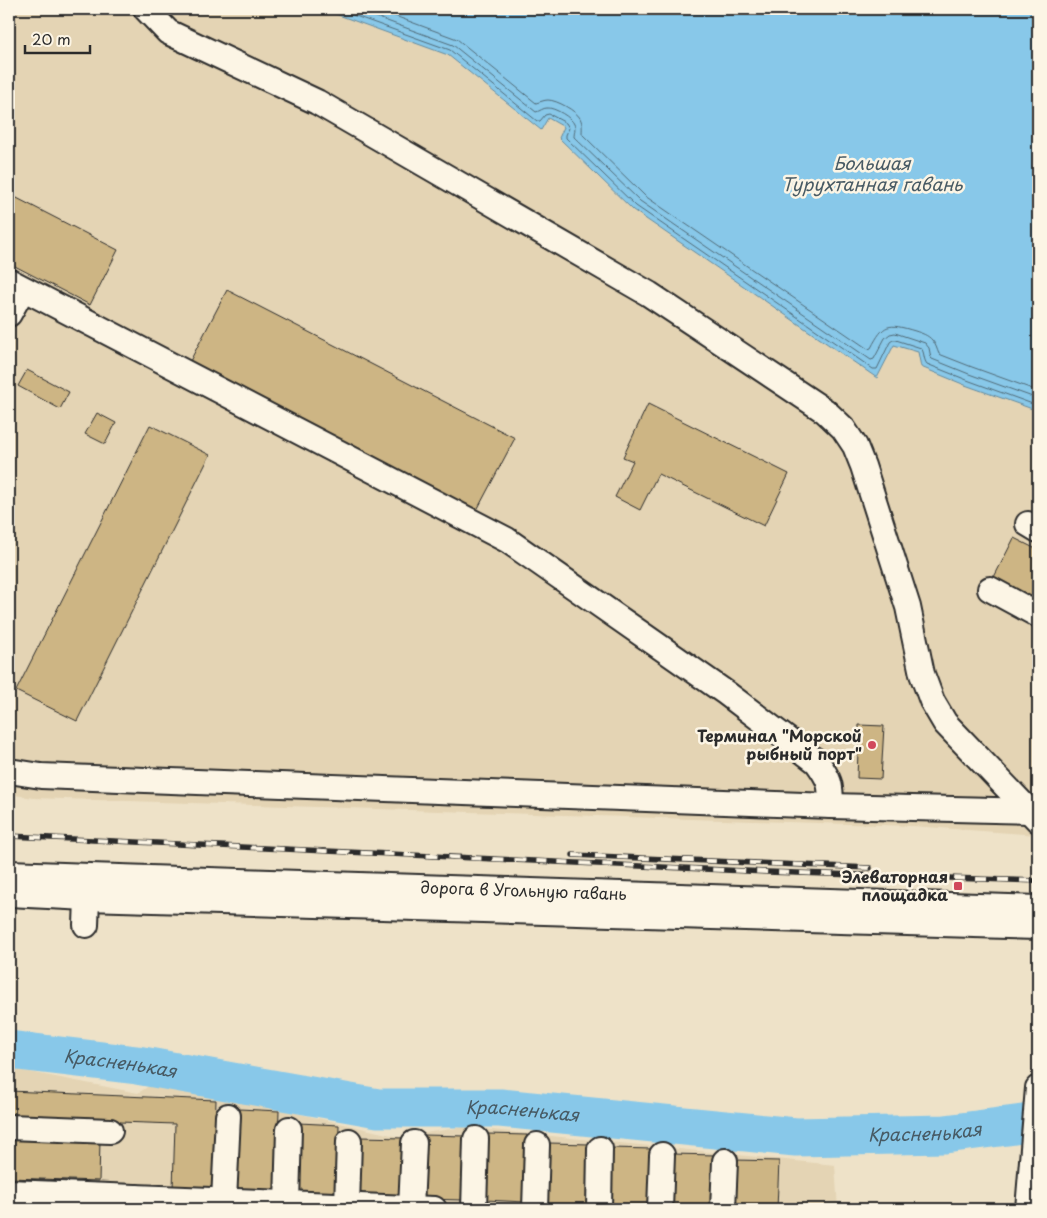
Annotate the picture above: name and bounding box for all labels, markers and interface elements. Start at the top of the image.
scale bar [25,22,90,54]
text: 20 m [32,27,71,50]
water label: Большая Турухтанная гавань [781,149,963,197]
place label: Терминал "Морской рыбный порт" [697,723,862,765]
marker: Терминал "Морской рыбный порт" [866,739,878,751]
place label: Элеваторная площадка [842,864,948,906]
street label: дорога в Угольную гавань [420,874,627,905]
marker: Элеваторная площадка [952,880,964,892]
water label: Красненькая [62,1042,180,1084]
water label: Красненькая [465,1093,582,1128]
water label: Красненькая [868,1114,984,1148]

